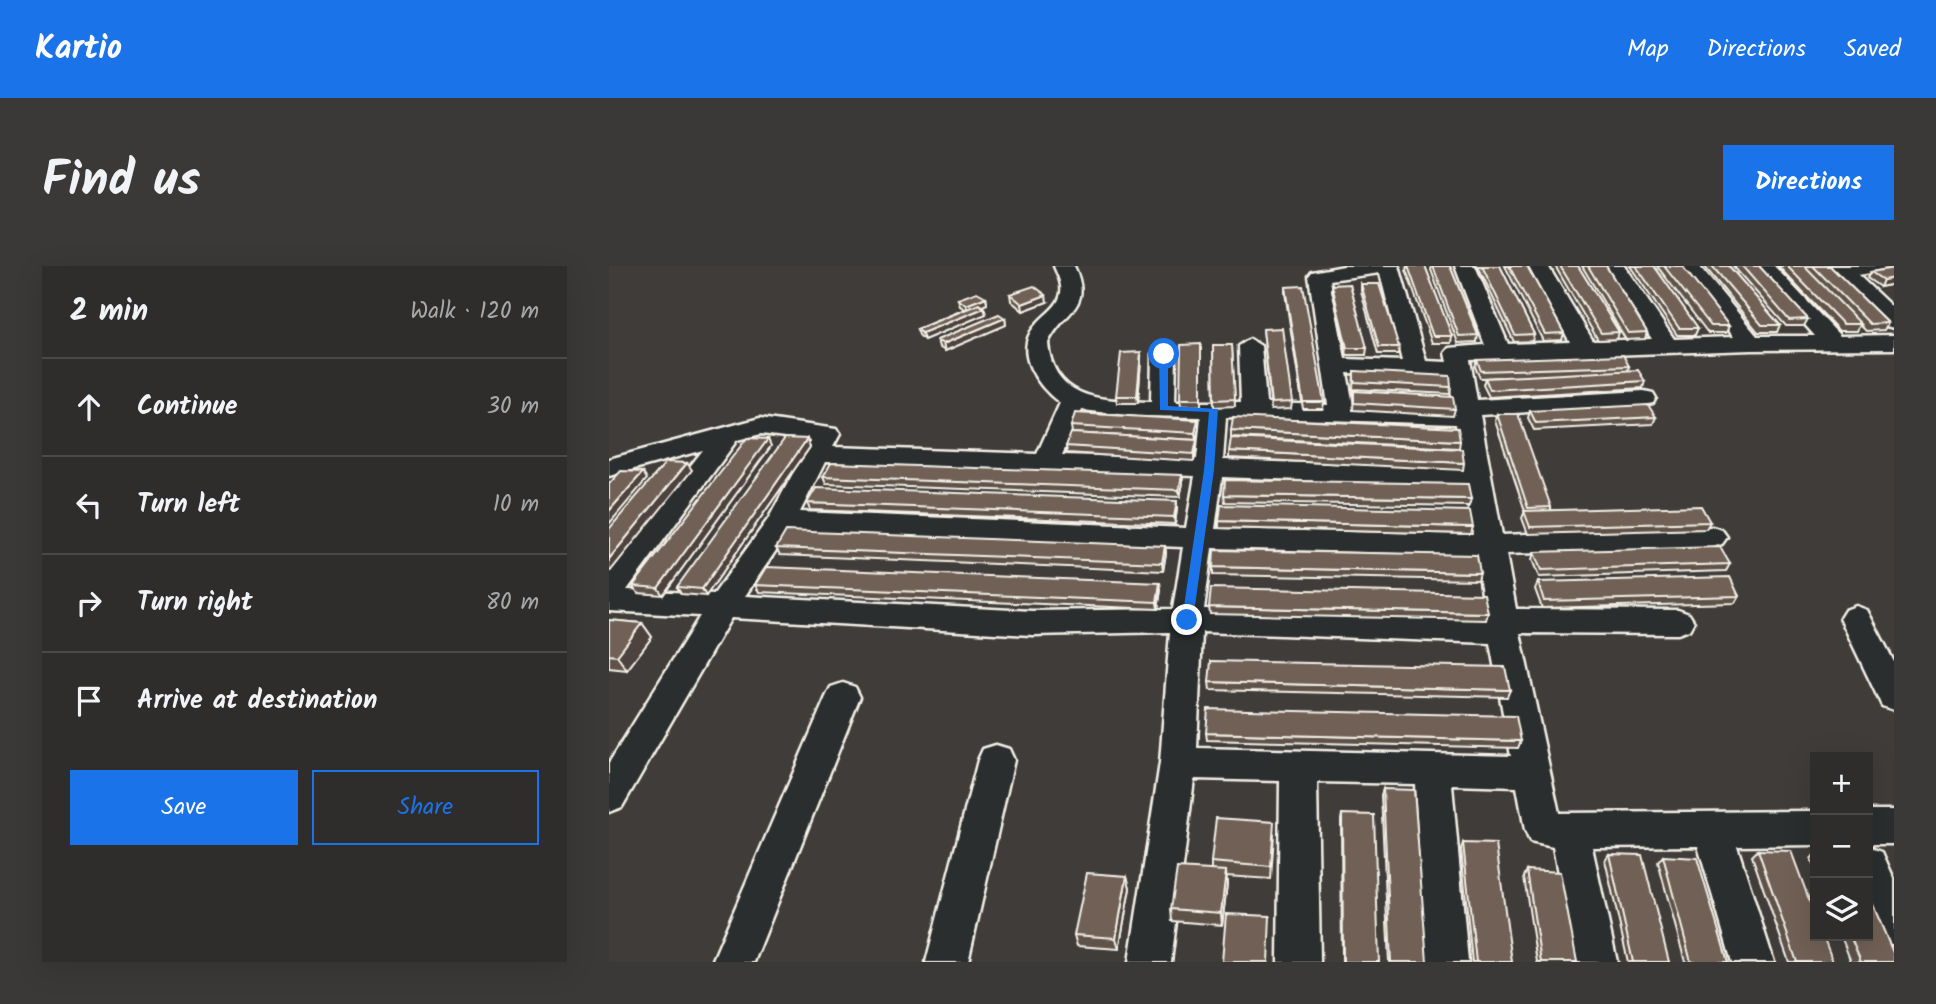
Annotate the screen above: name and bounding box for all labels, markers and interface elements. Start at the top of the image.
text: Kartio [35,23,122,76]
text: Map [1627,30,1669,69]
text: Directions [1707,30,1806,69]
text: Saved [1844,30,1901,69]
text: Find us [42,143,200,221]
button: Directions [1723,145,1894,220]
text: 2 min [70,288,148,336]
text: Walk · 120 m [410,294,539,330]
route start [1148,338,1179,369]
text: Continue [137,386,238,428]
icon: ahead [70,388,108,426]
text: 30 m [487,389,539,425]
text: Turn left [137,484,240,526]
icon: left [70,486,108,524]
text: 10 m [493,487,539,523]
text: Turn right [137,582,253,624]
icon: right [70,584,108,622]
text: 80 m [486,585,539,621]
route end [1171,604,1202,635]
text: Arrive at destination [137,680,377,722]
icon: arrive [70,682,108,720]
map controls [1810,752,1873,941]
button: + [1810,752,1873,815]
button: Save [70,770,298,845]
button: Share [312,770,539,845]
button: − [1810,815,1873,878]
button: layers [1810,878,1873,941]

